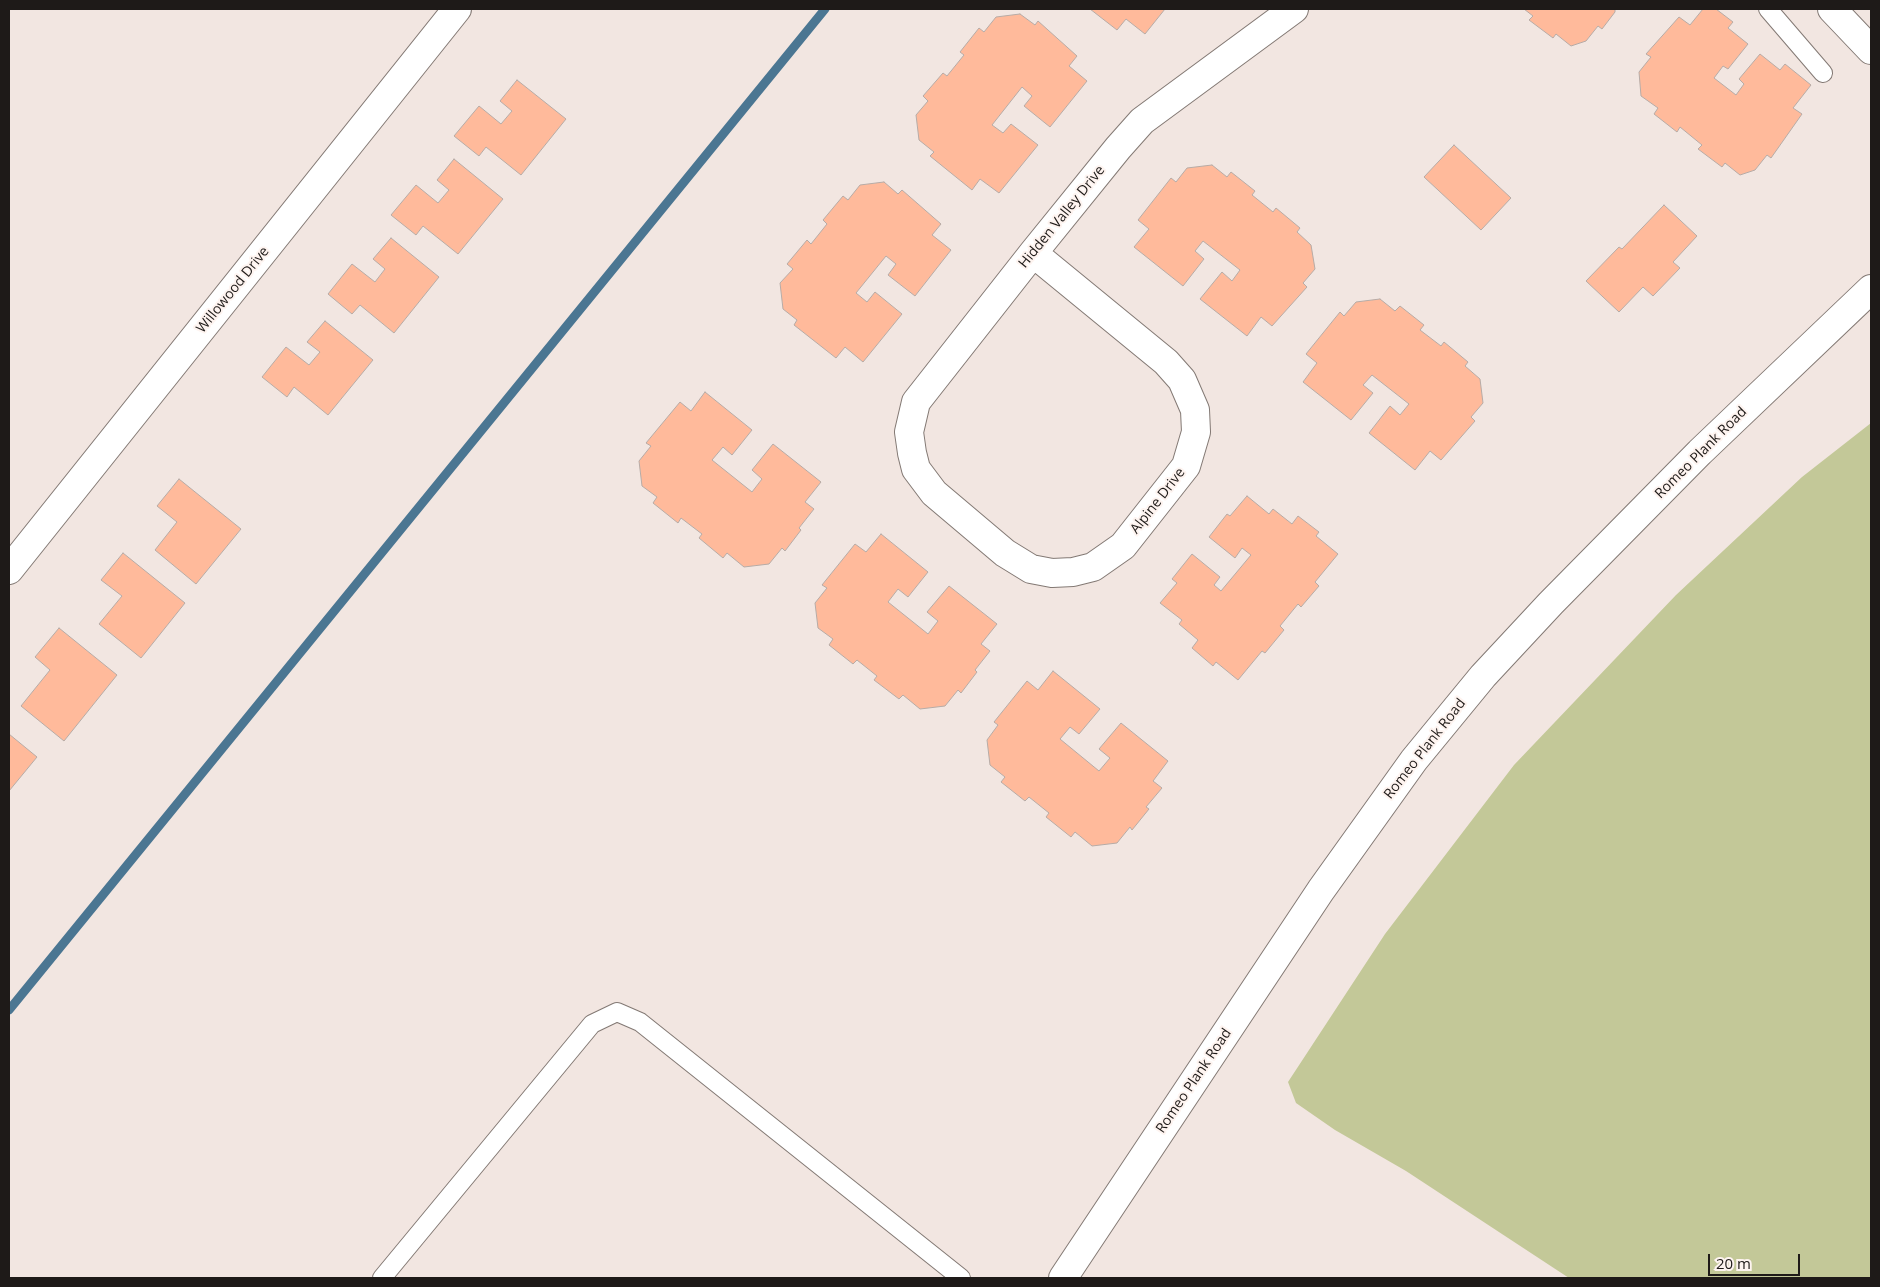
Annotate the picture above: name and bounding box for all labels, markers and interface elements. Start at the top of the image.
street label: Hidden Valley Drive [1015,162,1109,272]
street label: Willowood Drive [193,243,273,337]
street label: Romeo Plank Road [1652,404,1750,502]
street label: Alpine Drive [1127,465,1189,537]
street label: Romeo Plank Road [1381,695,1469,803]
street label: Romeo Plank Road [1153,1025,1235,1137]
scale bar [1710,1244,1802,1276]
text: 20 m [1716,1253,1751,1273]

